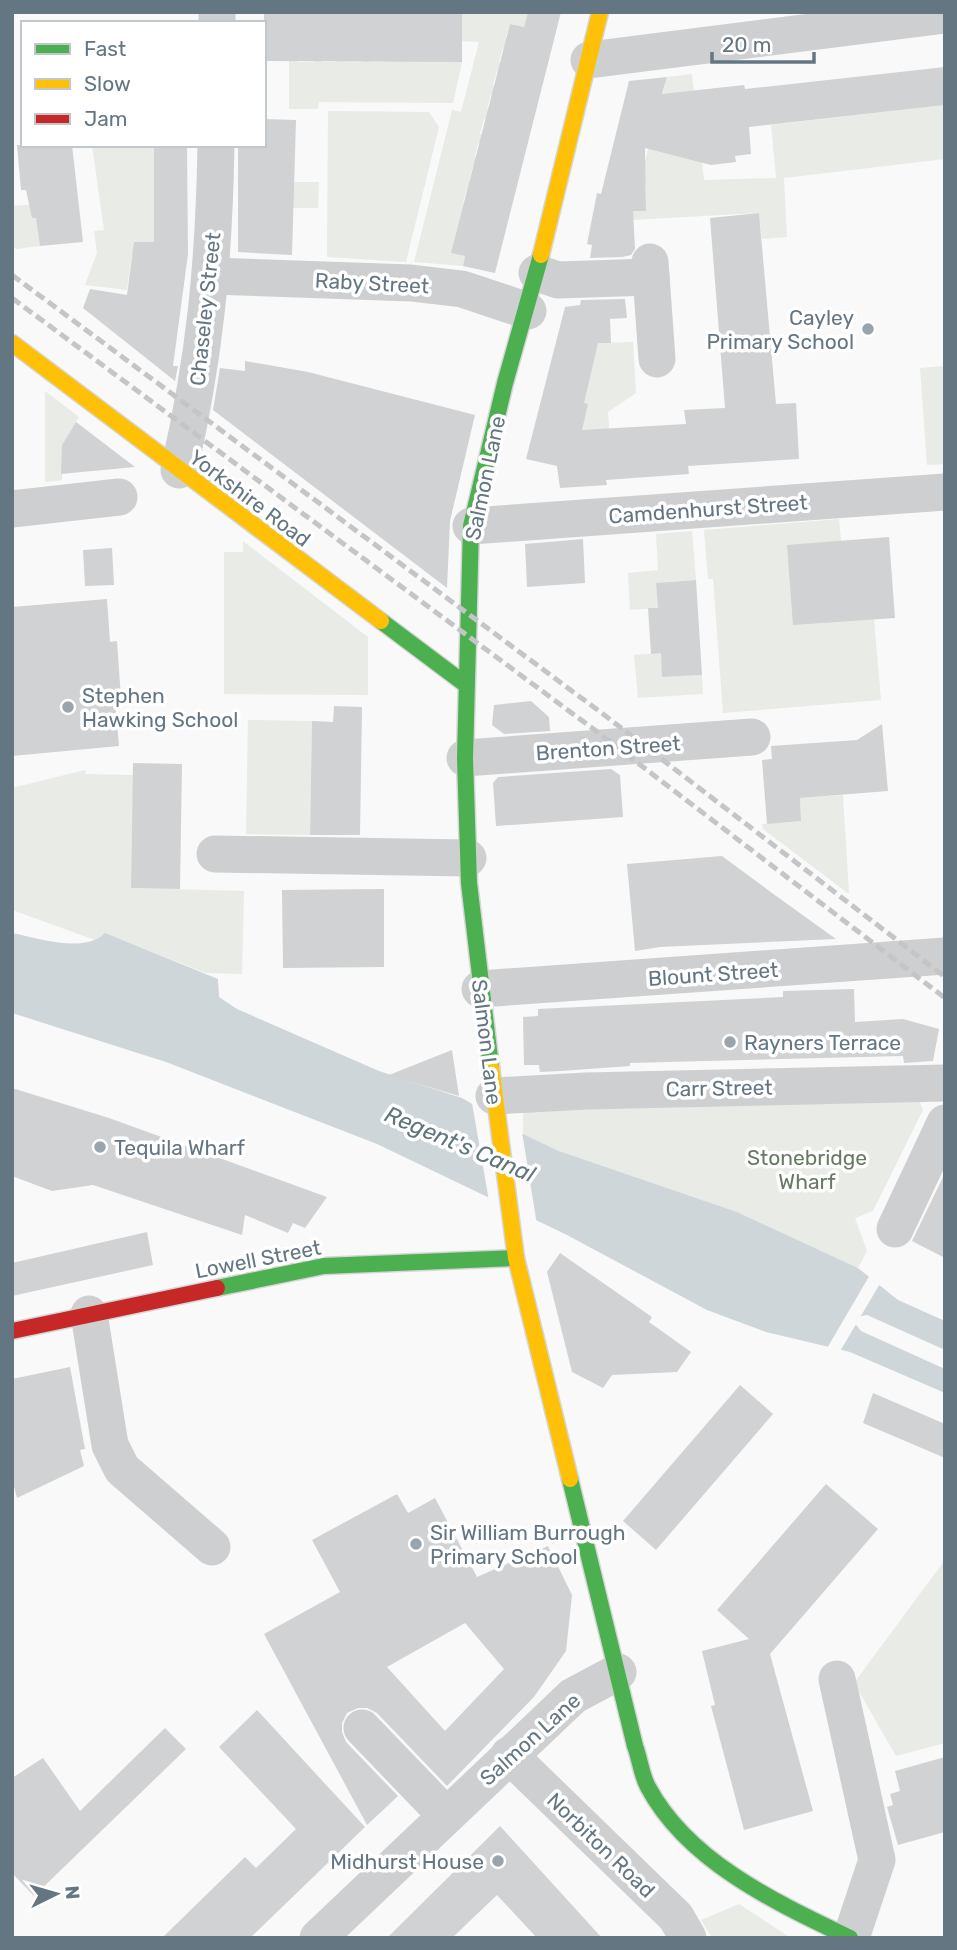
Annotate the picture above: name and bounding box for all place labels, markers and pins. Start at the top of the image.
place label: Cayley Primary School [706,305,854,354]
marker: Cayley Primary School [860,321,876,337]
place label: Stephen Hawking School [82,683,238,732]
marker: Stephen Hawking School [60,699,76,715]
place label: Rayners Terrace [744,1030,901,1055]
marker: Rayners Terrace [722,1034,738,1050]
place label: Tequila Wharf [114,1135,245,1160]
marker: Tequila Wharf [92,1139,108,1155]
place label: Sir William Burrough Primary School [430,1520,626,1569]
marker: Sir William Burrough Primary School [408,1536,424,1552]
place label: Midhurst House [330,1849,484,1874]
marker: Midhurst House [490,1853,506,1869]

